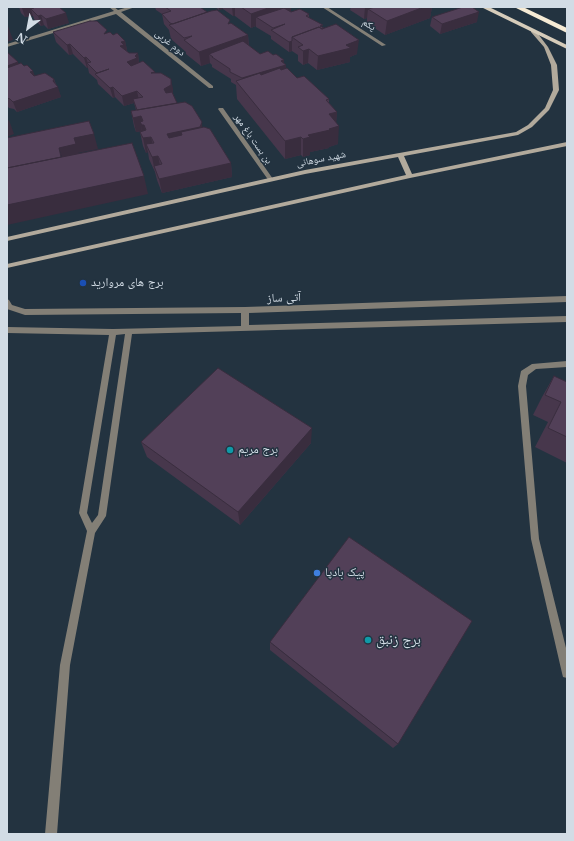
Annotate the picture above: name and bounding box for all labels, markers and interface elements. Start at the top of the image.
north arrow [8,8,48,48]
street label: یکم [360,16,378,34]
street label: دوم غربی [153,27,187,59]
text: N [14,29,30,47]
street label: بن بست باغ مهر [231,112,275,166]
street label: شهید سوهانی [295,148,347,170]
place label: برج های مروارید [91,276,163,290]
marker: برج های مروارید [78,278,88,288]
street label: آتی ساز [267,290,301,306]
place label: برج مریم [238,443,278,457]
marker: برج مریم [225,445,235,455]
place label: پیک بادپا [325,566,365,580]
marker: پیک بادپا [312,568,322,578]
place label: برج زنبق [376,632,421,648]
marker: برج زنبق [363,635,373,645]

